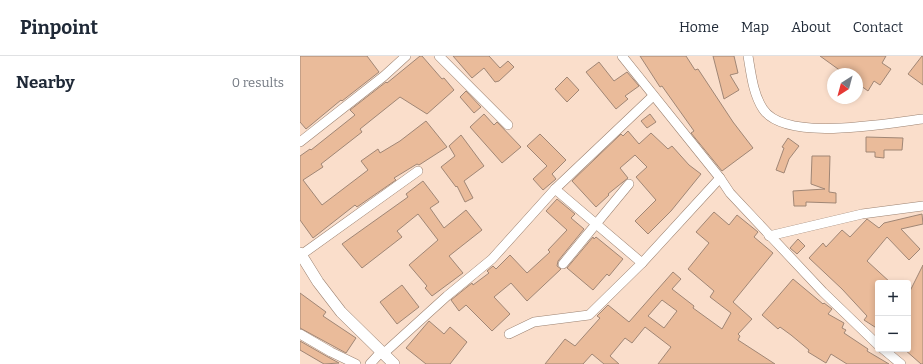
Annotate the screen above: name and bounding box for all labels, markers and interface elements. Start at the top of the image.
text: Pinpoint [20,16,98,39]
text: Home [679,19,719,36]
text: Map [741,19,769,36]
text: About [791,19,831,36]
text: Contact [853,19,903,36]
north arrow [827,68,863,104]
text: Nearby [16,72,75,93]
text: 0 results [232,75,284,90]
map controls [875,280,911,352]
button: + [875,280,911,316]
button: − [875,316,911,352]

